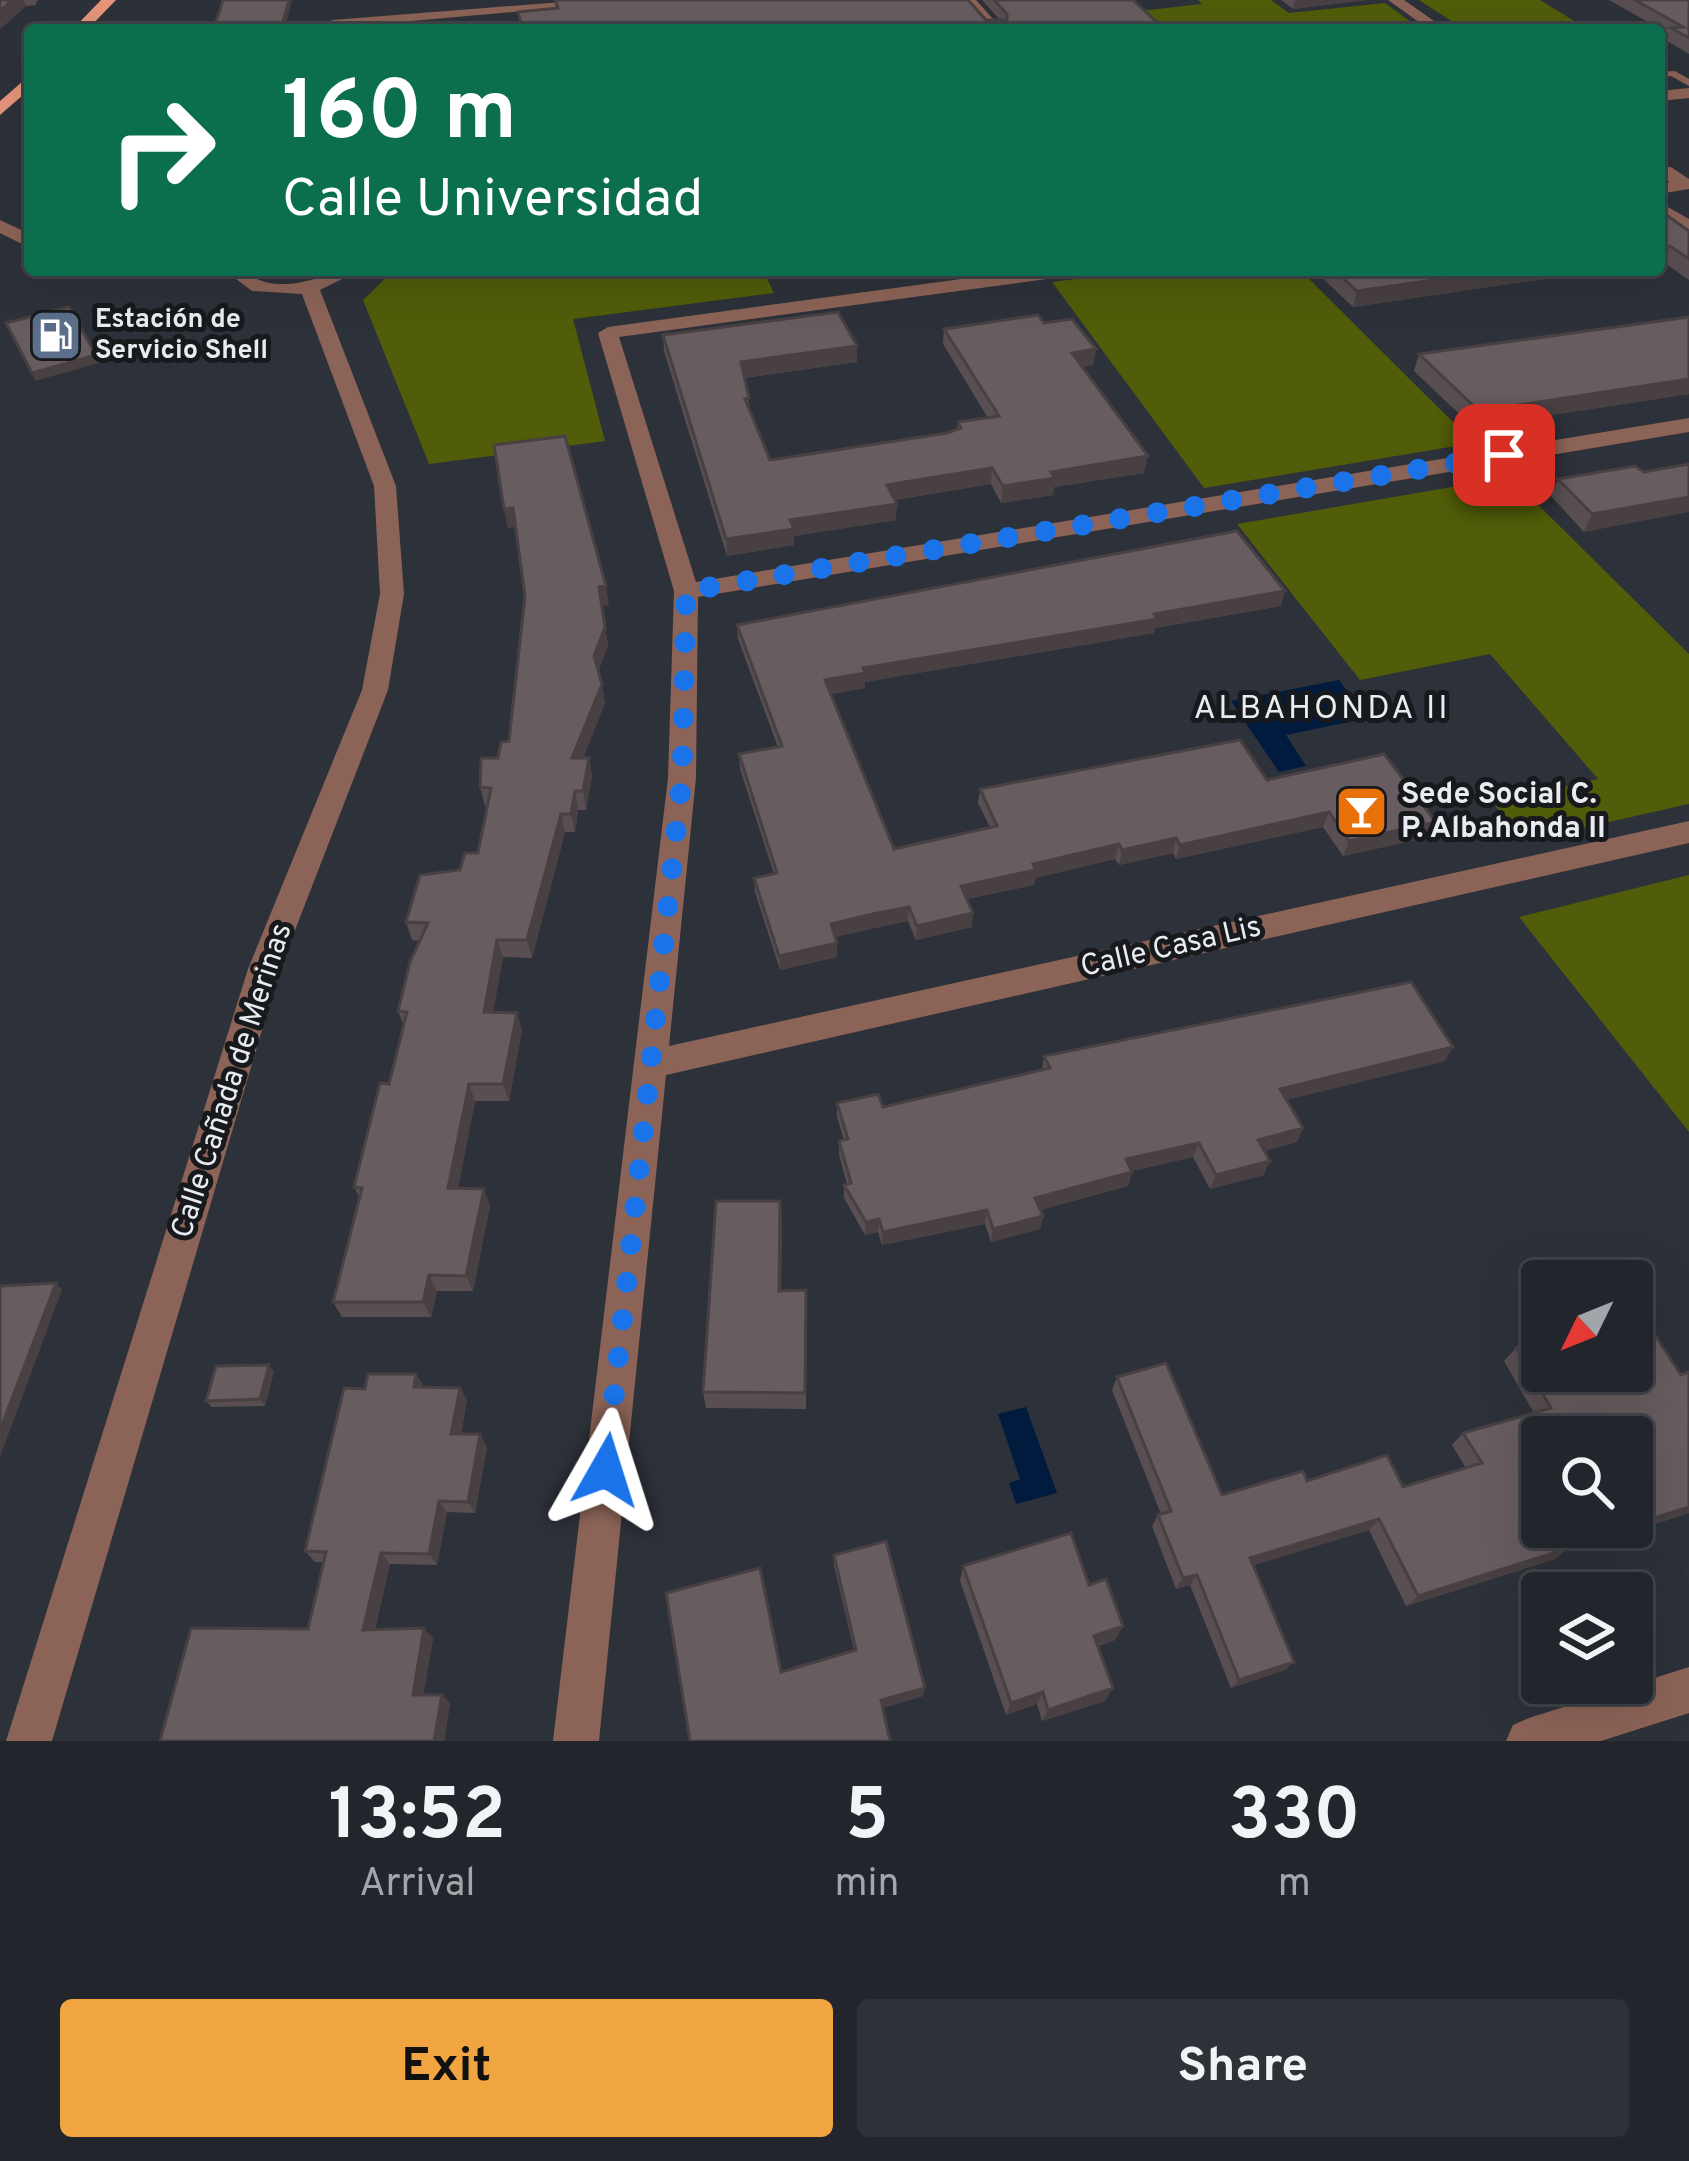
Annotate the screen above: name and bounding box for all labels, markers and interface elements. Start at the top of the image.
text: 160 m [282,63,517,169]
icon: right [84,72,240,228]
text: Calle Universidad [282,167,703,236]
place label: Estación de Servicio Shell [95,303,268,368]
fuel station icon: Estación de Servicio Shell [28,308,84,364]
pin [1453,404,1555,506]
icon: arrive [1471,422,1537,488]
district label: ALBAHONDA II [1193,689,1451,731]
place label: Sede Social C. P. Albahonda II [1401,777,1606,848]
bar icon: Sede Social C. P. Albahonda II [1334,784,1390,840]
street label: Calle Casa Lis [1077,909,1265,987]
street label: Calle Cañada de Merinas [165,919,301,1243]
north arrow [1521,1260,1653,1392]
map controls [1521,1260,1653,1704]
position arrow [543,1407,669,1533]
button: search [1521,1416,1653,1548]
button: layers [1521,1572,1653,1704]
text: 13:52 [329,1773,506,1865]
text: 5 [845,1773,889,1865]
text: 330 [1228,1773,1360,1865]
text: Arrival [359,1861,475,1910]
text: min [835,1861,899,1910]
text: m [1278,1861,1311,1910]
button: Exit [60,1999,833,2137]
button: Share [857,1999,1629,2137]

